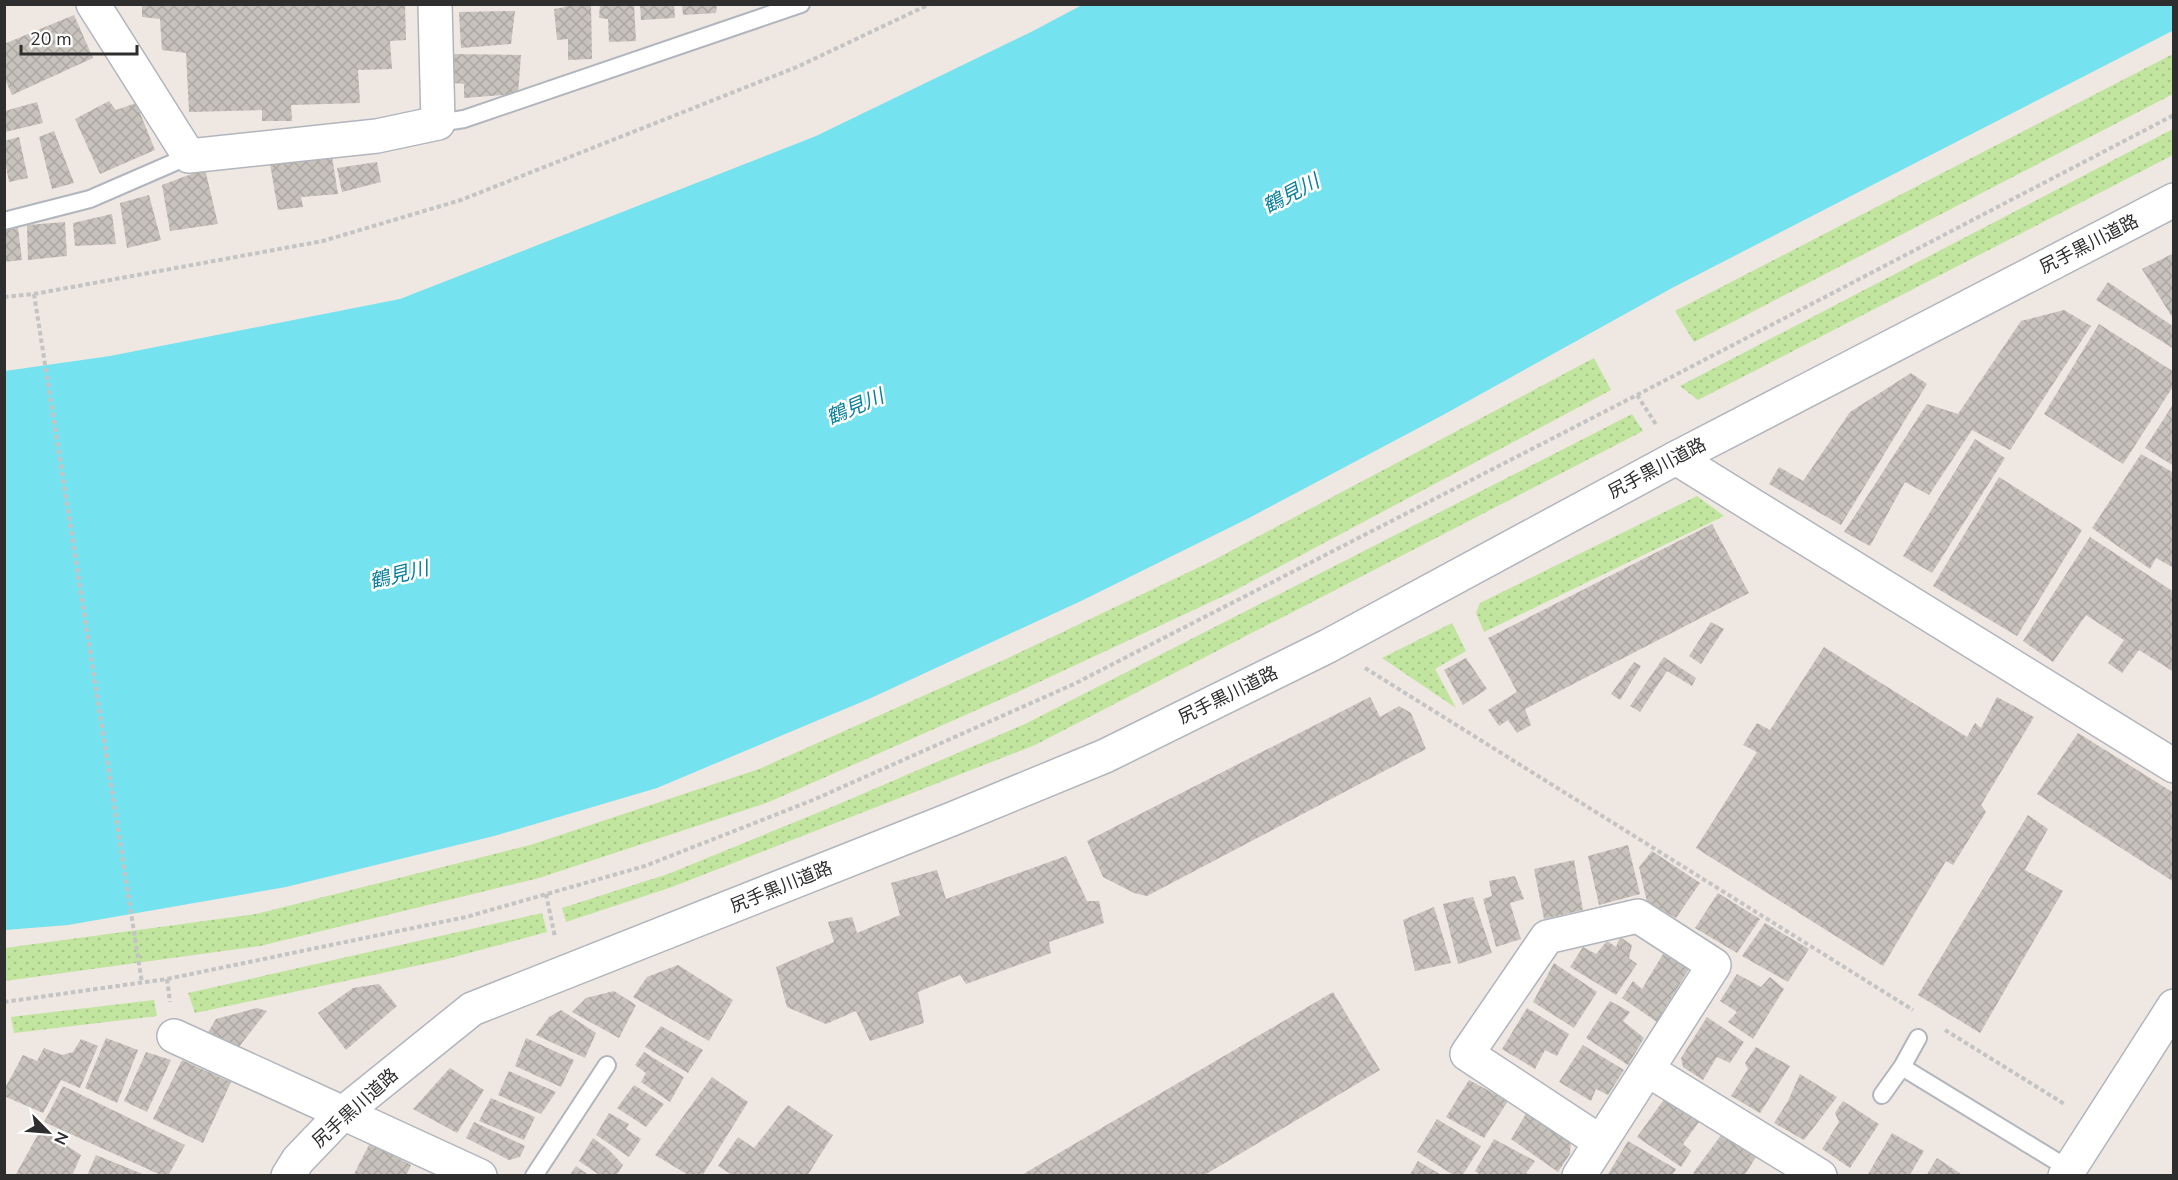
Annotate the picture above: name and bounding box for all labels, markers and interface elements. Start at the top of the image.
scale bar [21,18,136,56]
text: 20 m [30,27,72,51]
water label: 鶴見川 [1258,167,1326,220]
street label: 尻手黒川道路 [2035,209,2143,279]
water label: 鶴見川 [822,382,890,431]
street label: 尻手黒川道路 [1604,432,1710,504]
water label: 鶴見川 [367,554,433,595]
street label: 尻手黒川道路 [1174,661,1282,729]
street label: 尻手黒川道路 [726,856,836,918]
street label: 尻手黒川道路 [307,1063,403,1153]
north arrow [18,1102,78,1162]
text: N [48,1128,73,1148]

